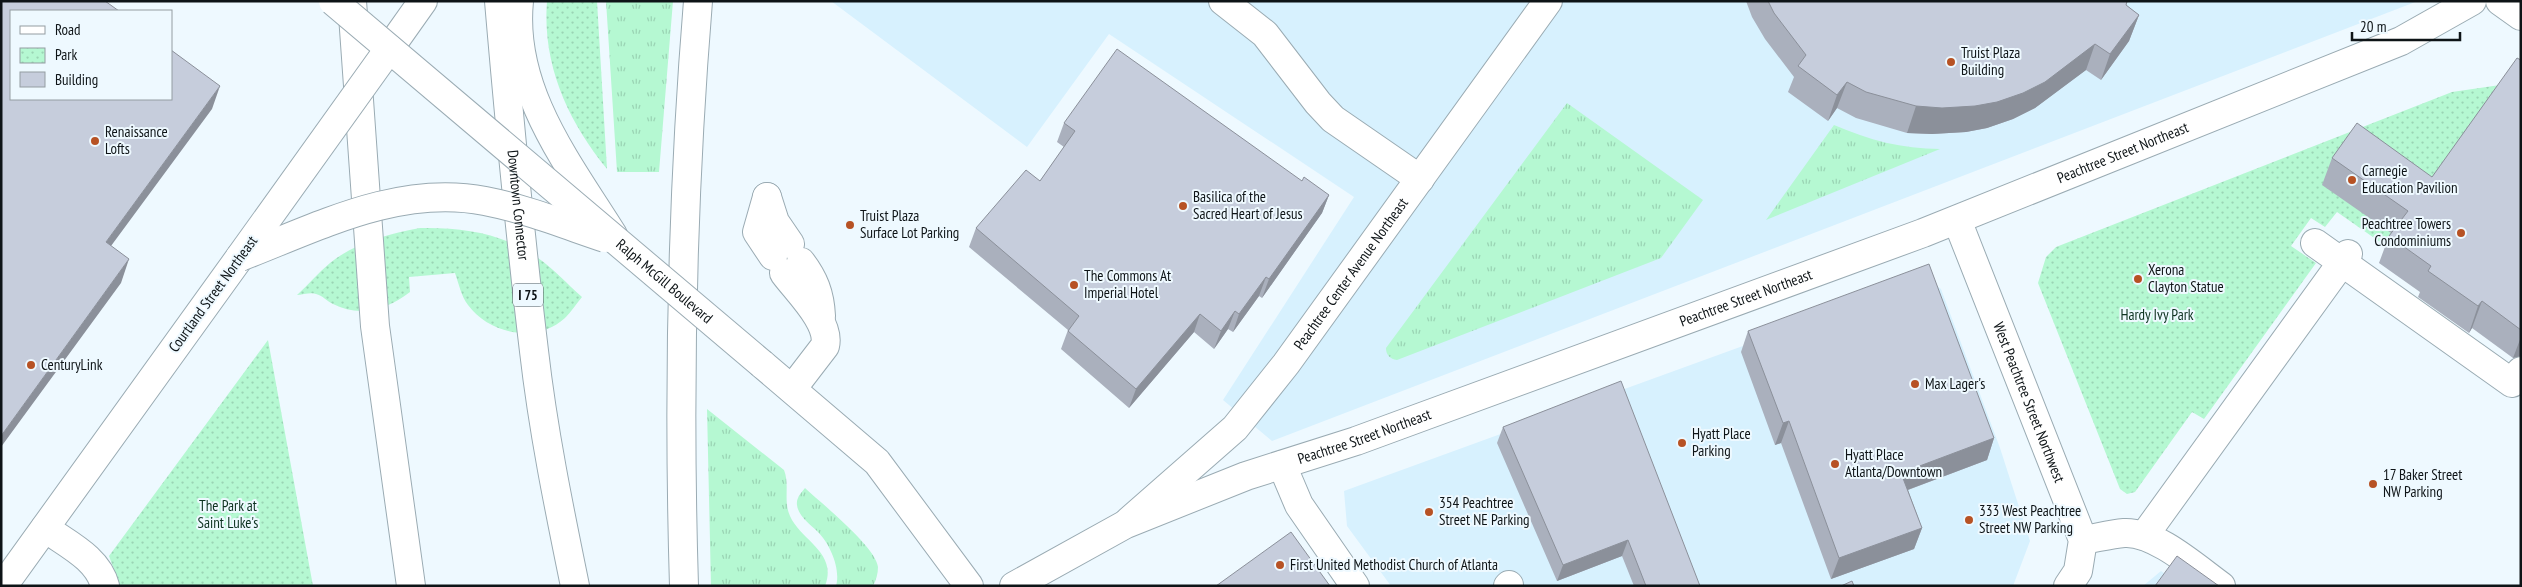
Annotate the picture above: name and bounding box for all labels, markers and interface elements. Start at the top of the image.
legend [10,10,172,100]
scale bar [2352,10,2460,42]
text: 20 m [2360,17,2386,36]
text: Road [55,20,81,39]
place label: Truist Plaza Building [1961,43,2020,79]
text: Park [55,45,77,64]
marker: Truist Plaza Building [1945,56,1957,68]
text: Building [55,70,98,89]
street label: Peachtree Street Northeast [2054,117,2191,187]
place label: Renaissance Lofts [105,122,168,158]
marker: Renaissance Lofts [89,135,101,147]
street label: Downtown Connector [503,149,534,262]
place label: Carnegie Education Pavilion [2362,161,2458,197]
marker: Carnegie Education Pavilion [2346,174,2358,186]
place label: Basilica of the Sacred Heart of Jesus [1193,187,1303,223]
street label: Peachtree Center Avenue Northeast [1289,194,1412,353]
marker: Basilica of the Sacred Heart of Jesus [1177,200,1189,212]
place label: Truist Plaza Surface Lot Parking [860,206,959,242]
place label: Peachtree Towers Condominiums [2362,214,2451,250]
marker: Truist Plaza Surface Lot Parking [844,219,856,231]
marker: Peachtree Towers Condominiums [2455,227,2467,239]
street label: Courtland Street Northeast [164,232,261,356]
street label: Ralph McGill Boulevard [612,235,717,327]
place label: Xerona Clayton Statue [2148,260,2224,296]
street label: Peachtree Street Northeast [1677,265,1815,330]
place label: The Commons At Imperial Hotel [1084,266,1171,302]
marker: Xerona Clayton Statue [2132,273,2144,285]
marker: The Commons At Imperial Hotel [1068,279,1080,291]
road number: I 75 [513,284,543,306]
park label: Hardy Ivy Park [2120,305,2194,324]
street label: West Peachtree Street Northwest [1989,319,2069,485]
place label: CenturyLink [41,355,103,374]
marker: CenturyLink [25,359,37,371]
place label: Max Lager's [1925,374,1985,393]
marker: Max Lager's [1909,378,1921,390]
street label: Peachtree Street Northeast [1295,404,1433,468]
place label: Hyatt Place Parking [1692,424,1751,460]
marker: Hyatt Place Parking [1676,437,1688,449]
place label: Hyatt Place Atlanta/Downtown [1845,445,1942,481]
marker: Hyatt Place Atlanta/Downtown [1829,458,1841,470]
place label: 17 Baker Street NW Parking [2383,465,2462,501]
marker: 17 Baker Street NW Parking [2367,478,2379,490]
place label: 354 Peachtree Street NE Parking [1439,493,1530,529]
park label: The Park at Saint Luke's [198,496,258,532]
place label: 333 West Peachtree Street NW Parking [1979,501,2081,537]
marker: 354 Peachtree Street NE Parking [1423,506,1435,518]
marker: 333 West Peachtree Street NW Parking [1963,514,1975,526]
place label: First United Methodist Church of Atlanta [1290,555,1498,574]
marker: First United Methodist Church of Atlanta [1274,559,1286,571]

